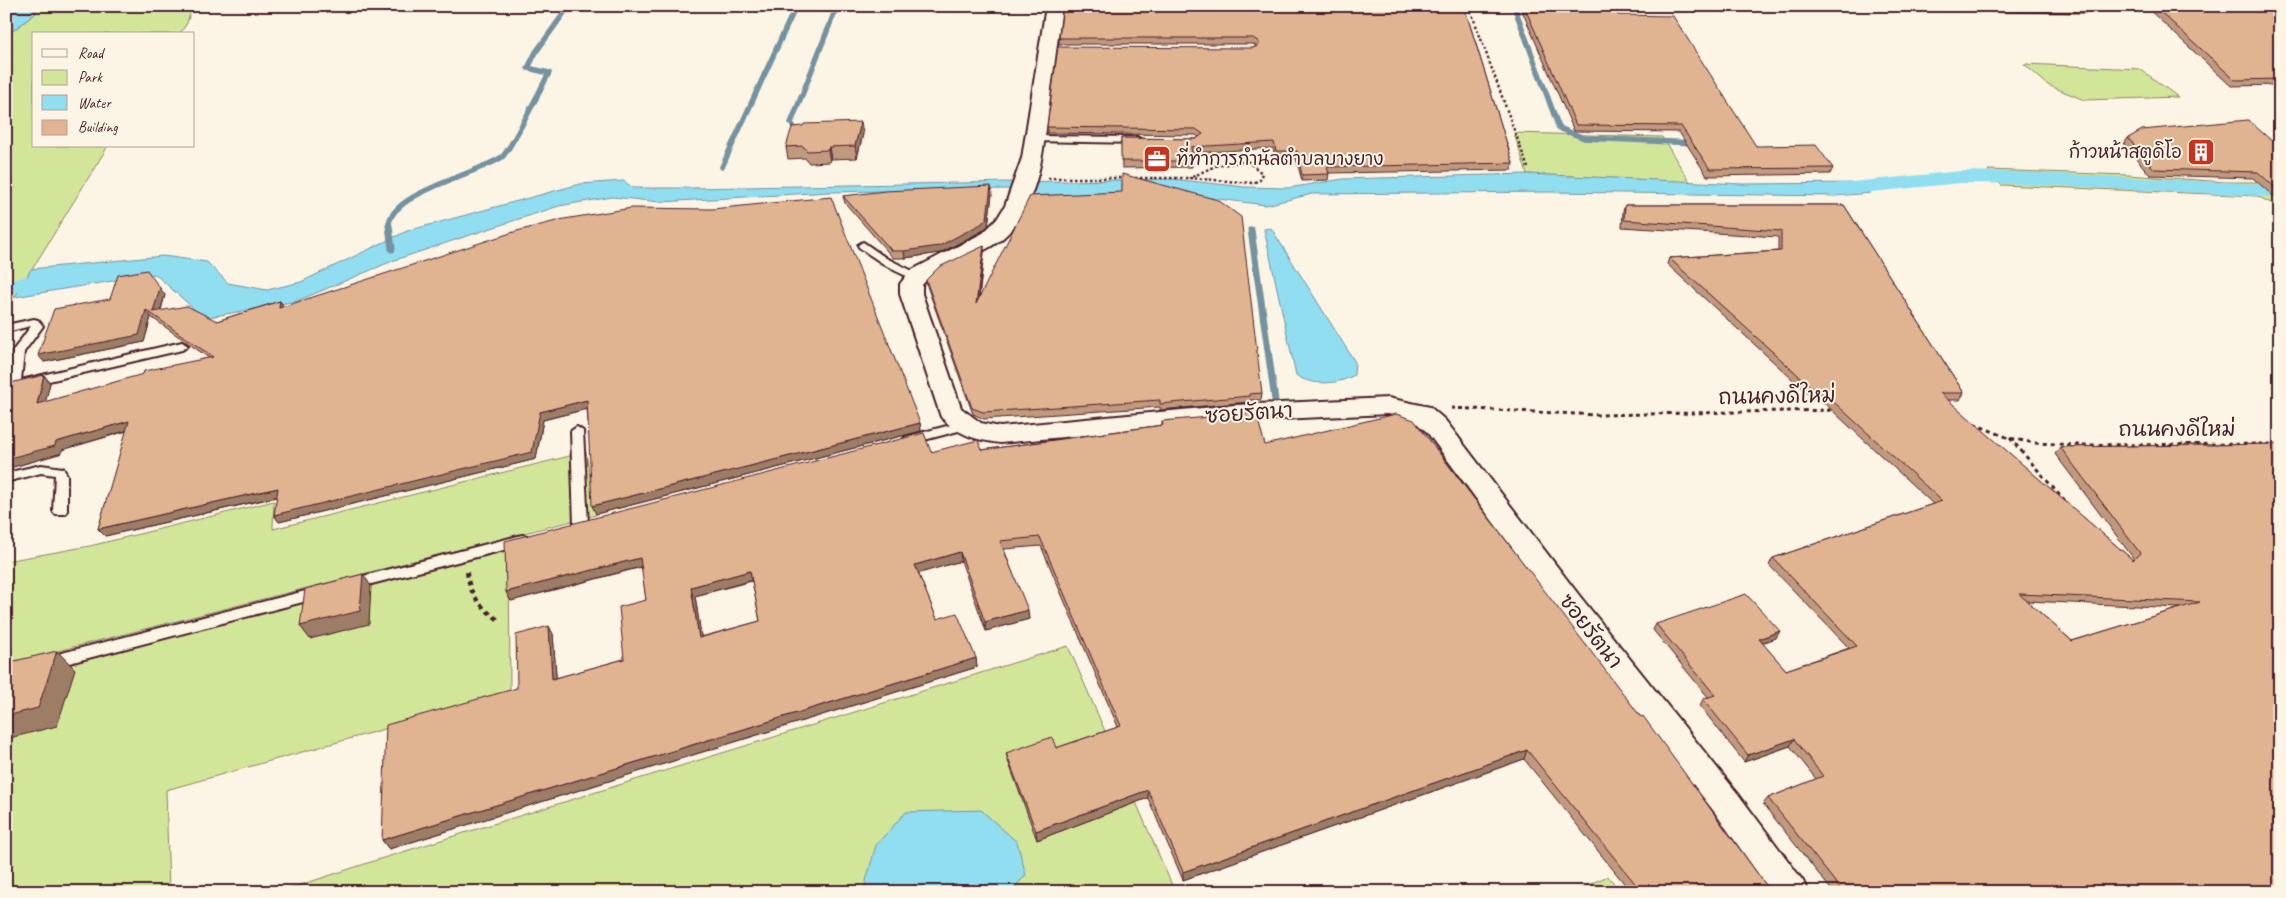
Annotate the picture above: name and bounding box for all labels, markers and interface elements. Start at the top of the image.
legend [32,32,195,148]
text: Road [78,44,105,63]
text: Park [78,68,103,87]
text: Water [78,94,112,113]
text: Building [78,118,118,137]
building icon: ก้าวหน้าสตูดิโอ [2186,137,2216,167]
place label: ก้าวหน้าสตูดิโอ [2069,139,2182,166]
place label: ที่ทำการกำนัลตำบลบางยาง [1176,141,1384,170]
office icon: ที่ทำการกำนัลตำบลบางยาง [1142,144,1172,174]
street label: ถนนคงดีใหม่ [1718,382,1836,410]
street label: ซอยรัตนา [1204,397,1294,429]
street label: ถนนคงดีใหม่ [2118,416,2236,442]
street label: ซอยรัตนา [1554,588,1628,674]

